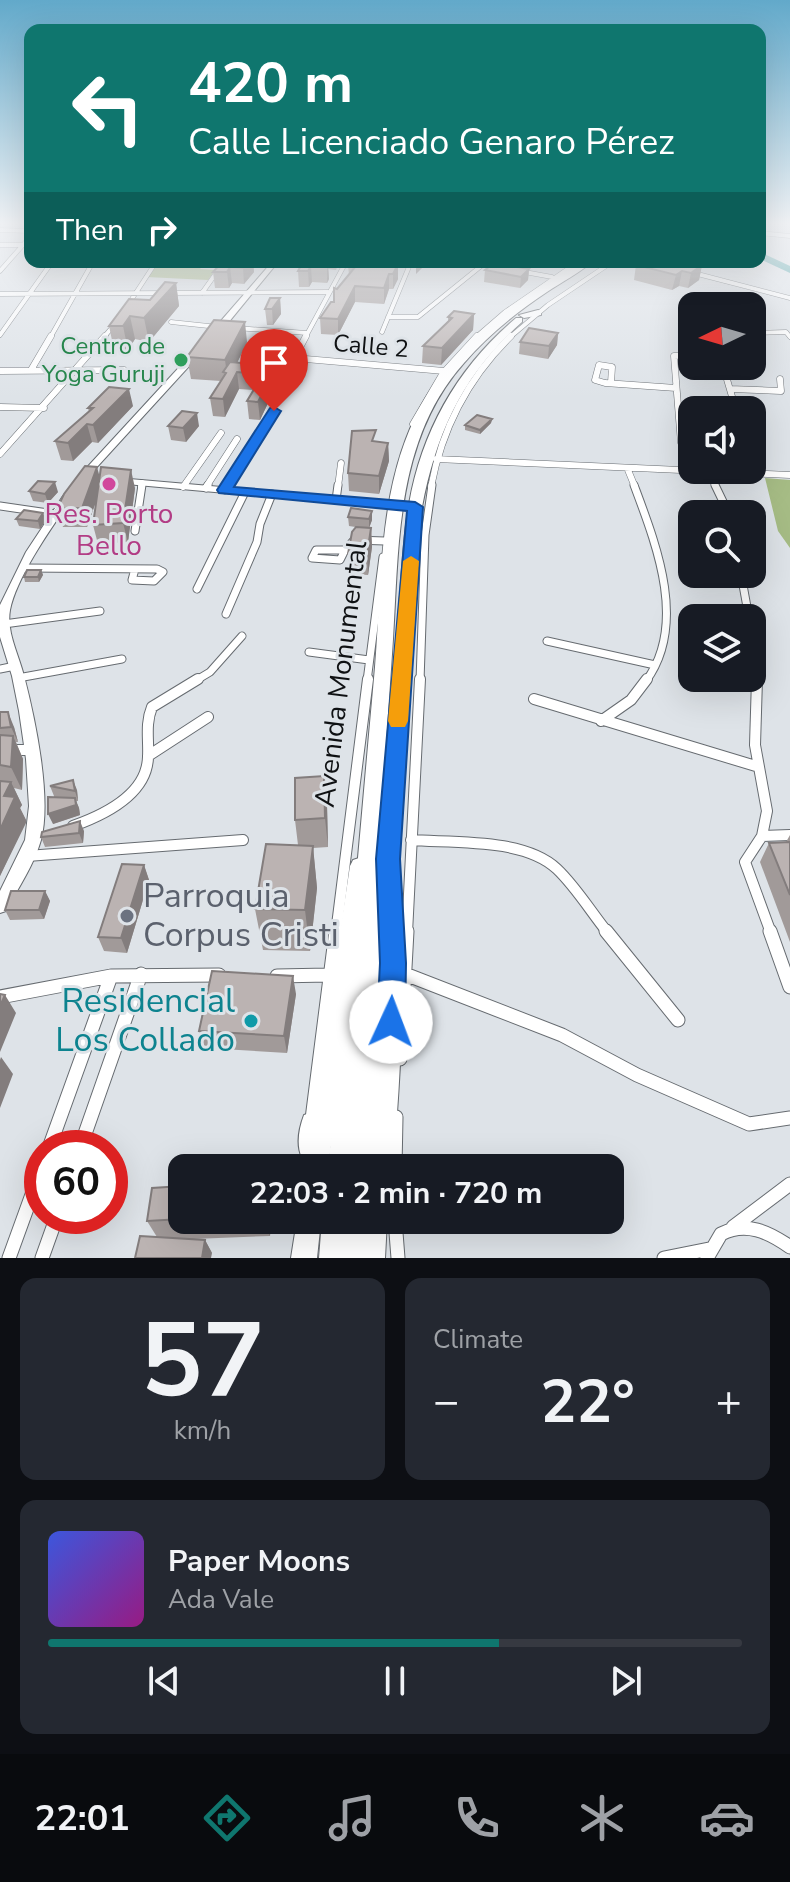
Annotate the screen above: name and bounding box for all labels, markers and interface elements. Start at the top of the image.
text: 420 m [188,45,353,122]
icon: left [56,56,160,160]
text: Calle Licenciado Genaro Pérez [188,118,675,167]
icon: right [140,208,184,252]
text: Then [56,210,124,251]
north arrow [678,292,766,380]
map controls [678,292,766,692]
street label: Calle 2 [332,327,410,365]
pin [240,329,308,411]
place label: Centro de Yoga Guruji [41,330,165,390]
icon: arrive [252,341,296,385]
marker: Centro de Yoga Guruji [172,351,190,369]
button: sound [678,396,766,484]
marker: Res. Porto Bello [100,475,118,493]
place label: Res. Porto Bello [45,495,173,565]
button: search [678,500,766,588]
street label: Avenida Monumental [306,538,376,810]
button: layers [678,604,766,692]
place label: Parroquia Corpus Cristi [143,873,339,958]
marker: Parroquia Corpus Cristi [118,907,136,925]
place label: Residencial Los Collado [55,978,235,1063]
position arrow [349,980,433,1064]
marker: Residencial Los Collado [242,1012,260,1030]
speed limit sign: 60 [24,1130,128,1234]
text: 22:03 · 2 min · 720 m [250,1173,542,1214]
text: 57 [140,1290,265,1432]
text: Climate [433,1322,523,1357]
text: 22° [540,1361,635,1443]
text: − [433,1372,459,1432]
text: + [716,1372,742,1432]
text: km/h [174,1413,231,1448]
text: Paper Moons [168,1541,350,1582]
text: Ada Vale [168,1582,274,1617]
icon: previous [142,1659,186,1703]
icon: pause [373,1659,417,1703]
icon: next [604,1659,648,1703]
icon: directions [199,1790,255,1846]
icon: music [324,1790,380,1846]
icon: phone [449,1790,505,1846]
icon: climate [574,1790,630,1846]
icon: car [699,1790,755,1846]
text: 22:01 [35,1794,130,1843]

